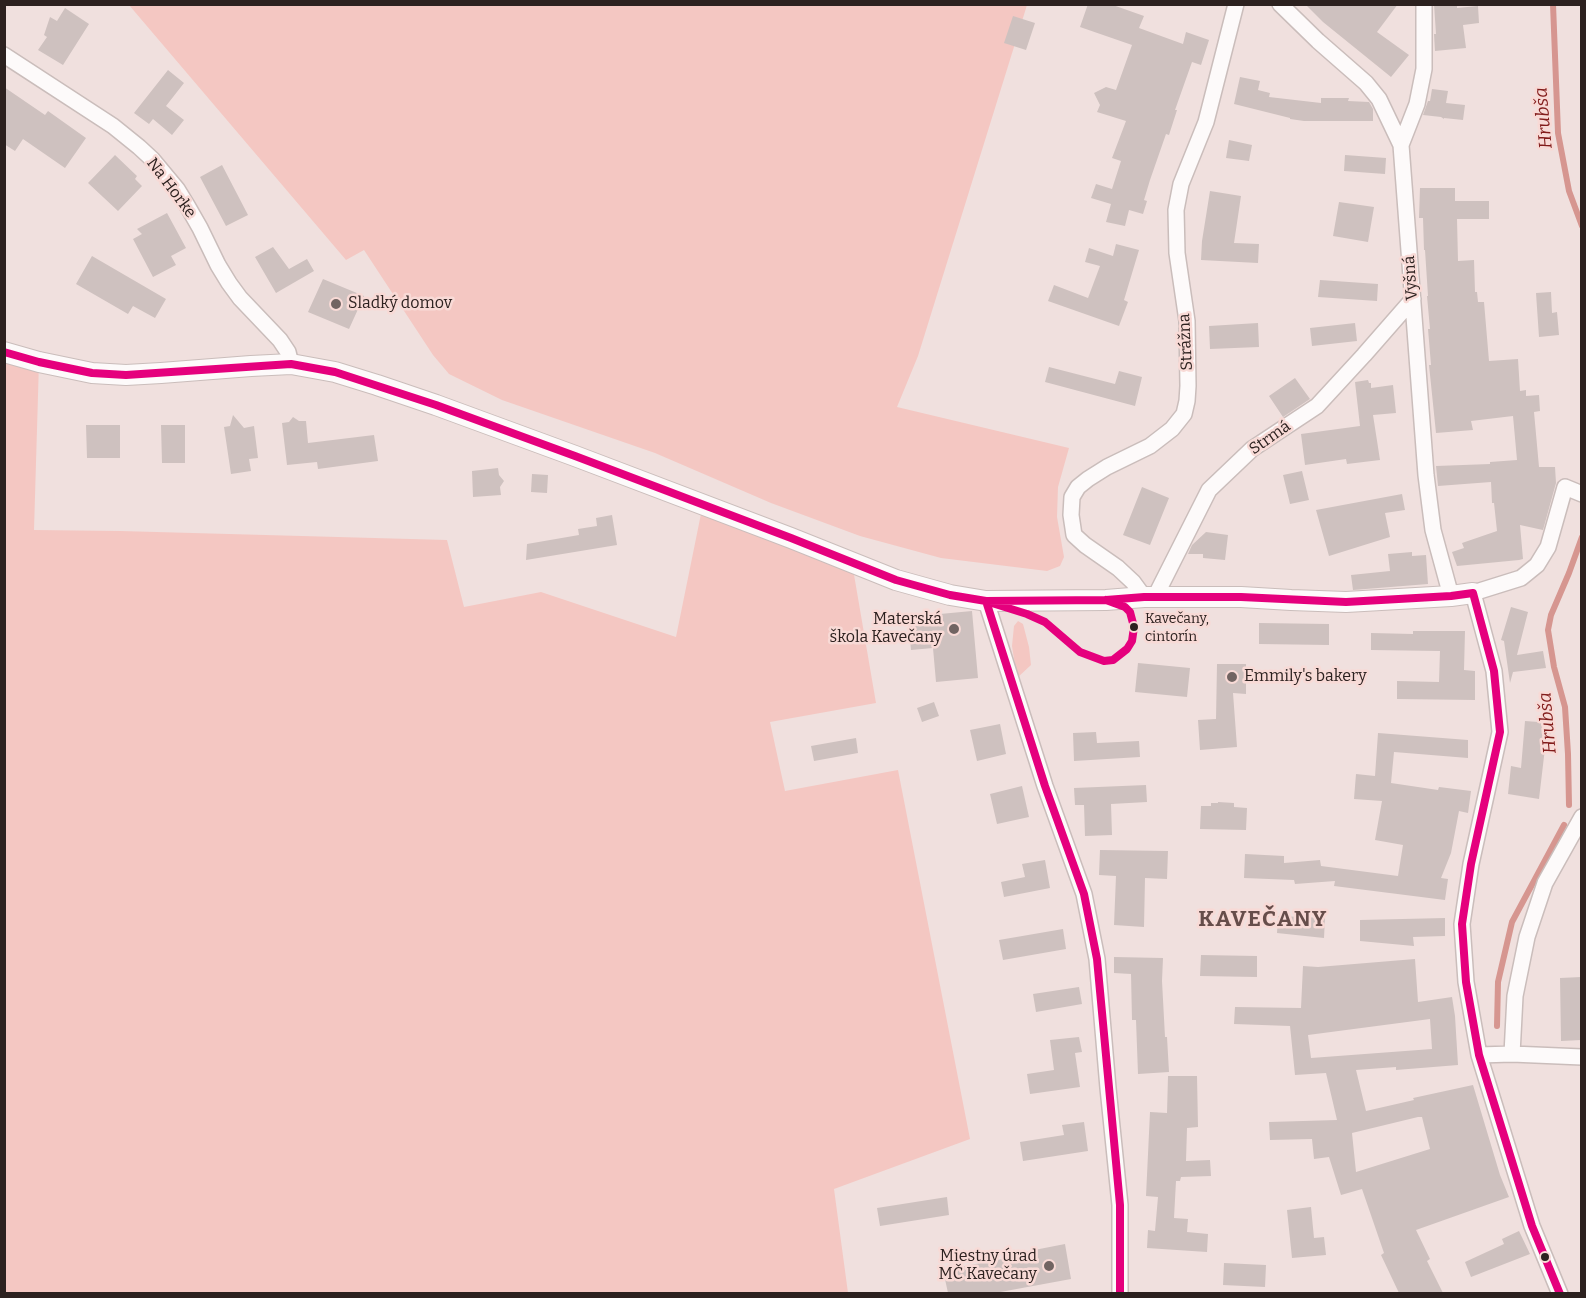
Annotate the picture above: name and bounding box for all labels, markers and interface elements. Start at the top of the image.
water label: Hrubša [1531,86,1557,150]
street label: Na Horke [142,154,200,222]
street label: Vyšná [1400,255,1422,301]
place label: Sladký domov [348,294,452,314]
marker: Sladký domov [329,297,343,311]
street label: Strážna [1175,313,1197,371]
street label: Strmá [1246,417,1294,459]
place label: Materská škola Kavečany [829,610,942,648]
place label: Kavečany, cintorín [1145,611,1209,644]
marker: Kavečany, cintorín [1128,621,1140,633]
marker: Materská škola Kavečany [947,622,961,636]
place label: Emmily's bakery [1244,667,1367,687]
marker: Emmily's bakery [1225,670,1239,684]
water label: Hrubša [1535,691,1561,755]
district label: KAVEČANY [1198,907,1328,933]
place label: Miestny úrad MČ Kavečany [939,1247,1037,1285]
unlabelled marker [1539,1251,1551,1263]
marker: Miestny úrad MČ Kavečany [1042,1259,1056,1273]

